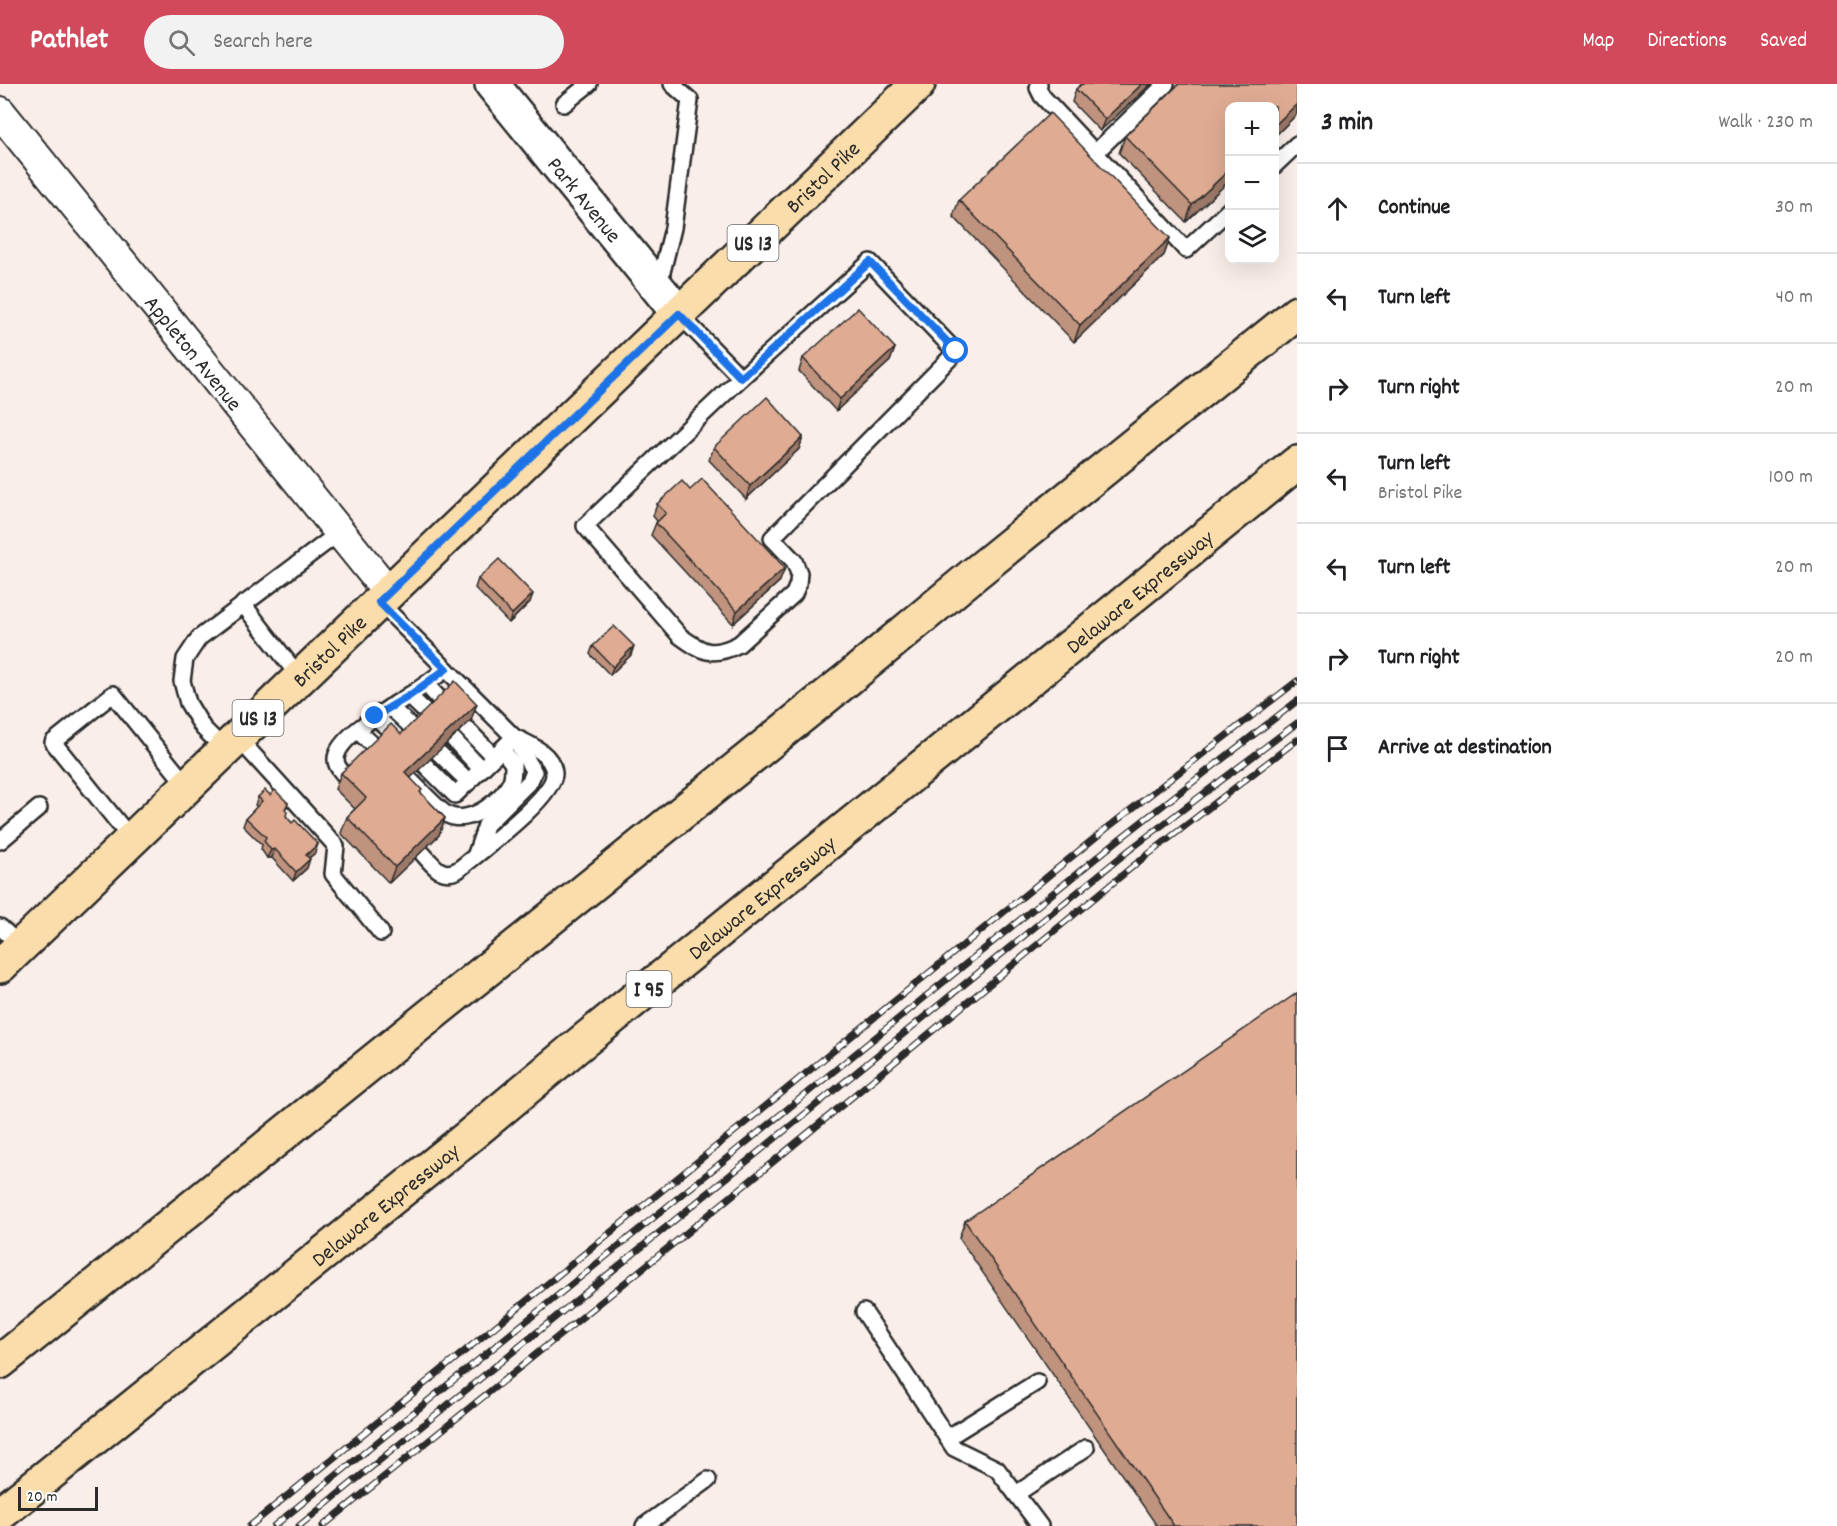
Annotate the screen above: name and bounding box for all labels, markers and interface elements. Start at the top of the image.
search box [144,15,564,69]
text: Pathlet [30,22,108,62]
icon: search [165,26,198,59]
text: Search here [213,27,313,58]
text: Map [1583,27,1614,57]
text: Directions [1647,27,1727,57]
text: Saved [1760,27,1807,57]
map controls [1225,102,1279,264]
button: + [1225,102,1279,156]
text: 3 min [1321,105,1373,142]
text: Walk · 230 m [1719,109,1813,137]
street label: Bristol Pike [780,135,869,222]
street label: Park Avenue [538,151,627,251]
button: − [1225,156,1279,210]
icon: ahead [1321,192,1354,225]
text: Continue [1378,193,1450,224]
text: 30 m [1775,194,1813,222]
button: layers [1225,210,1279,264]
road number: US 13 [728,225,778,261]
icon: left [1321,282,1354,315]
text: Turn left [1378,283,1450,314]
text: 40 m [1775,284,1813,312]
street label: Appleton Avenue [135,290,248,419]
route start [942,337,968,363]
icon: right [1321,372,1354,405]
text: Turn right [1378,373,1460,404]
text: 20 m [1775,374,1813,402]
text: Turn left [1378,449,1450,480]
icon: left [1321,462,1354,495]
text: 100 m [1769,464,1813,492]
text: Bristol Pike [1378,480,1462,508]
street label: Delaware Expressway [1061,524,1223,663]
icon: left [1321,552,1354,585]
text: Turn left [1378,553,1450,584]
text: 20 m [1775,554,1813,582]
street label: Bristol Pike [287,609,375,696]
icon: right [1321,642,1354,675]
text: Turn right [1378,643,1460,674]
text: 20 m [1775,644,1813,672]
road number: US 13 [232,700,284,736]
route end [361,702,387,728]
icon: arrive [1321,732,1354,765]
text: Arrive at destination [1378,733,1552,764]
street label: Delaware Expressway [683,830,845,969]
road number: I 95 [626,971,672,1007]
street label: Delaware Expressway [306,1137,468,1276]
scale bar [18,1484,98,1512]
text: 20 m [27,1486,57,1509]

